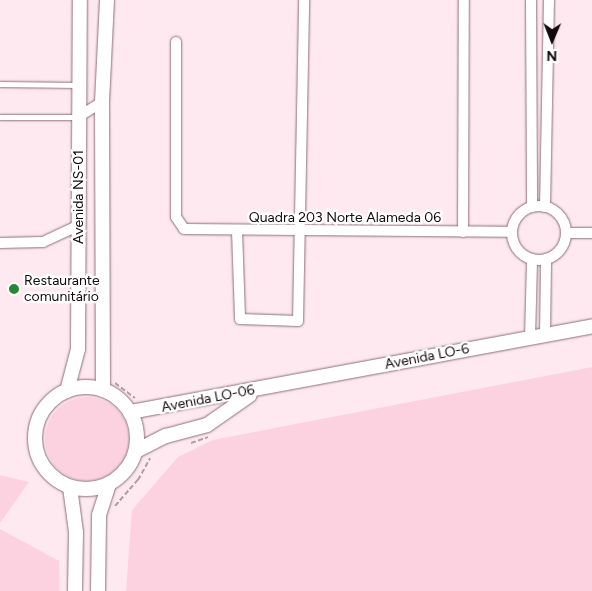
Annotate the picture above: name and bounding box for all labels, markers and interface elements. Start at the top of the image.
north arrow [527,15,577,65]
text: N [546,47,557,64]
street label: Avenida NS-01 [71,150,87,244]
street label: Quadra 203 Norte Alameda 06 [249,210,441,226]
place label: Restaurante comunitário [24,273,100,306]
marker: Restaurante comunitário [8,283,20,295]
street label: Avenida LO-6 [383,341,471,373]
street label: Avenida LO-06 [160,382,256,416]

